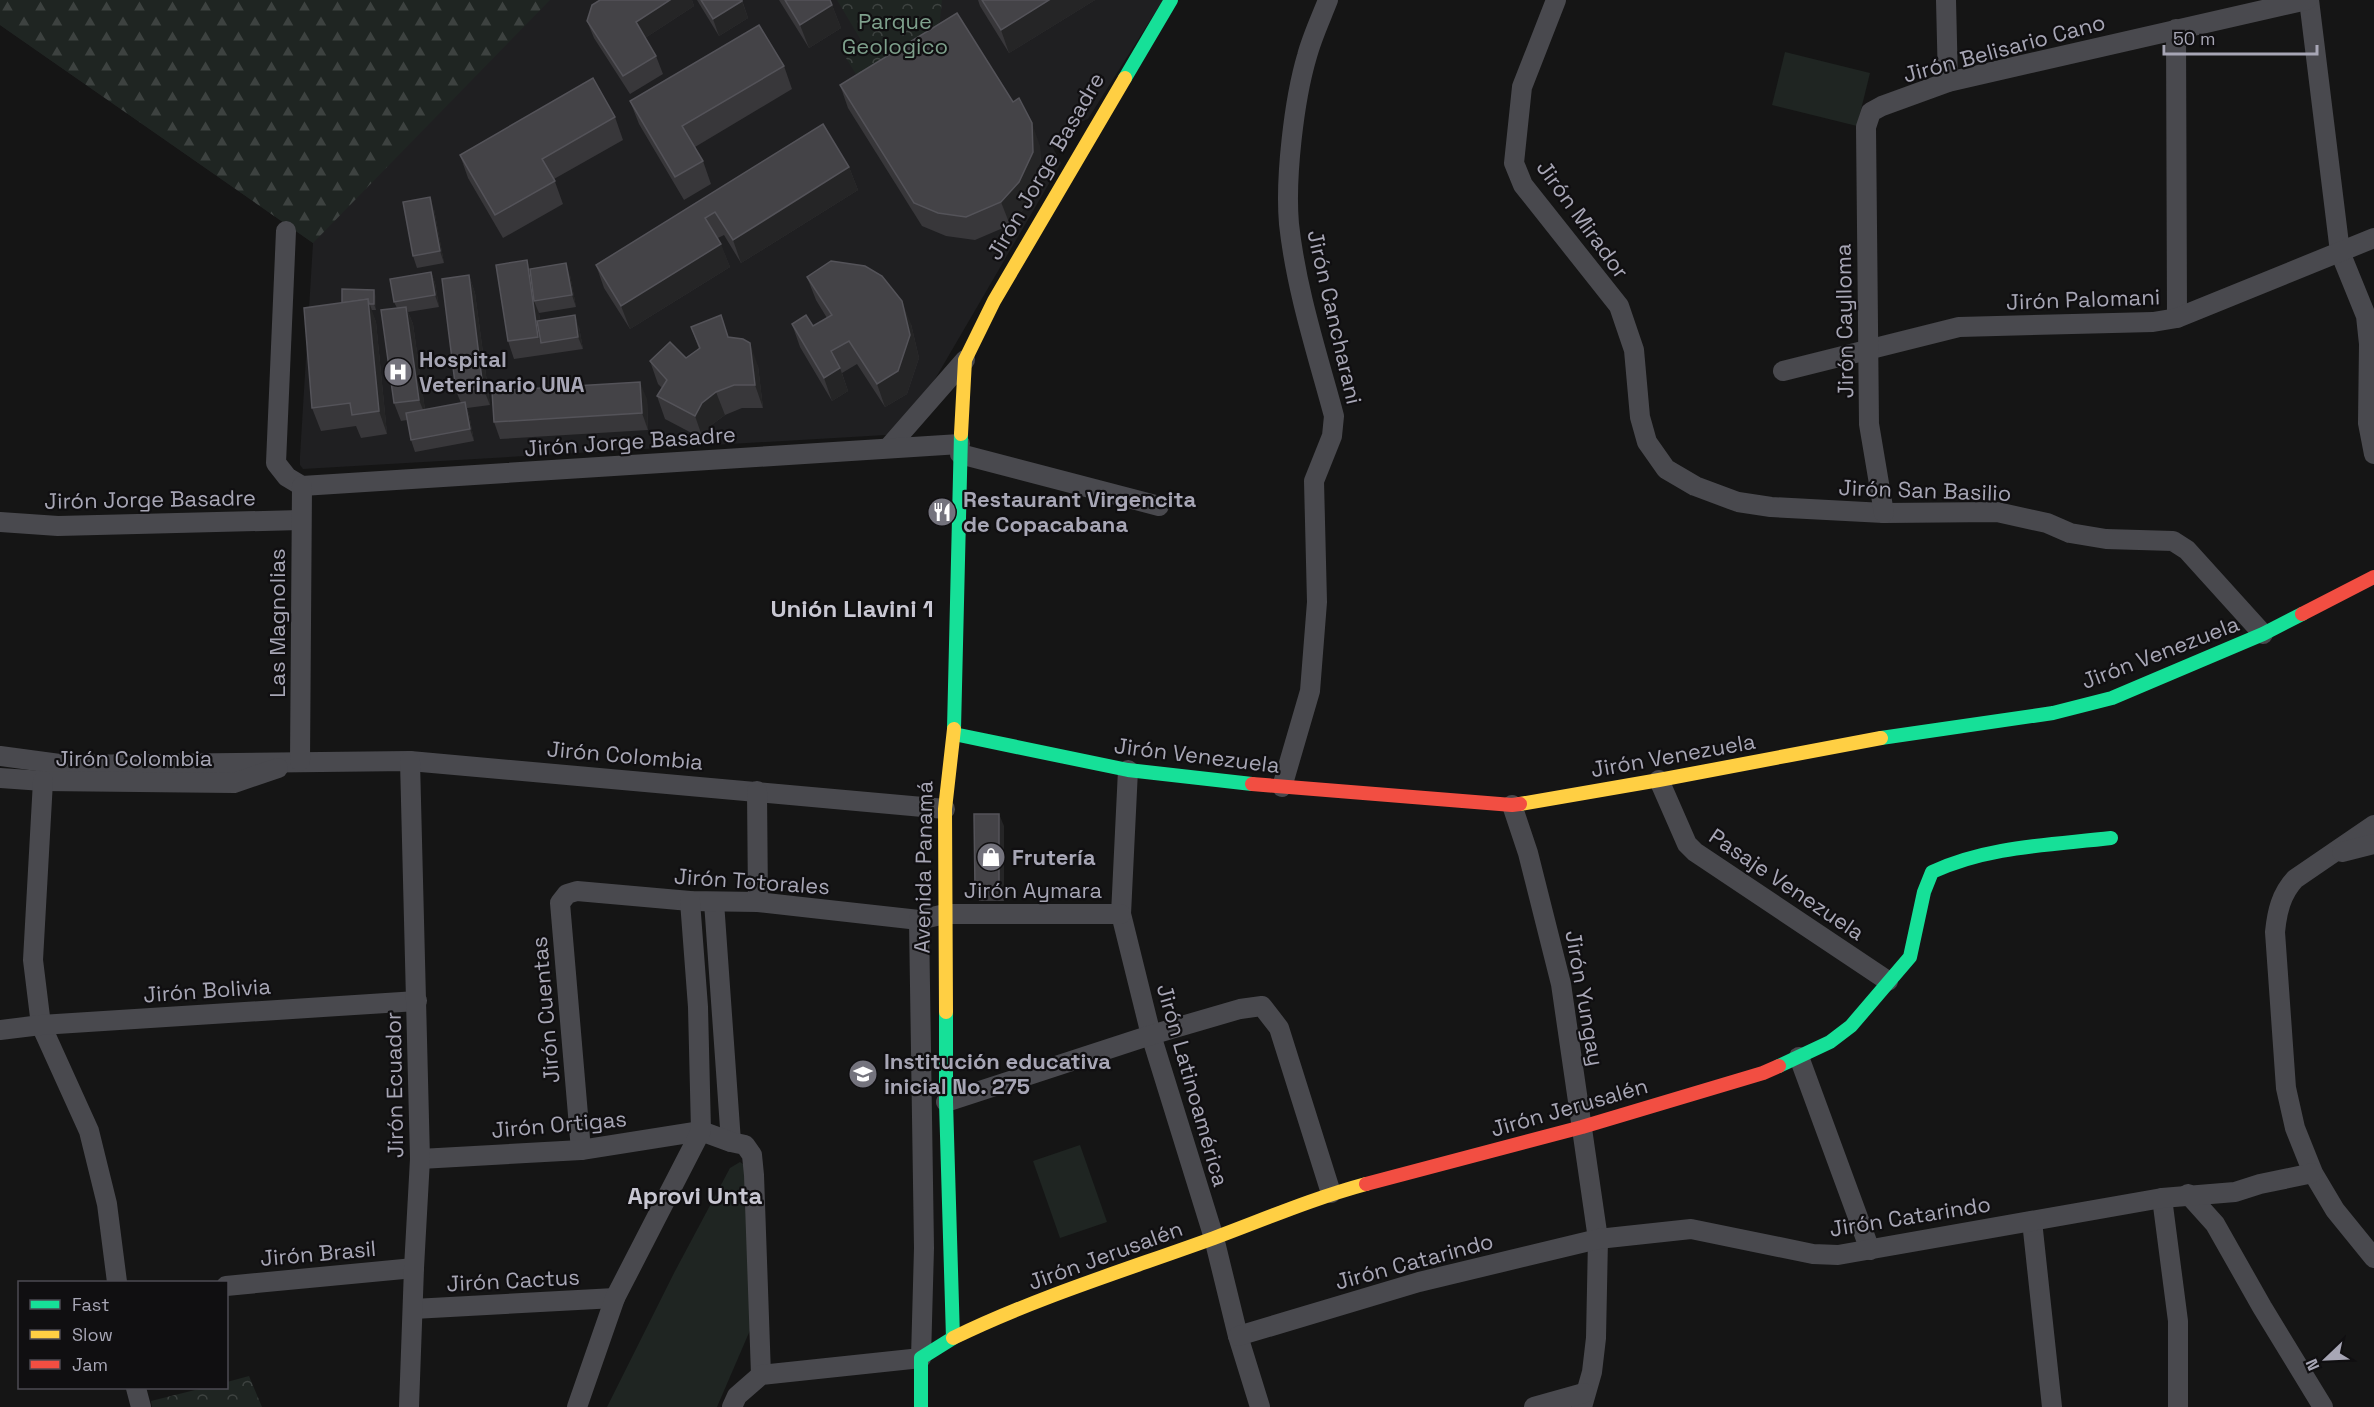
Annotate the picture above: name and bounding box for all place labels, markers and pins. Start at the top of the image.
place label: Hospital Veterinario UNA [419,345,585,398]
hospital icon: Hospital Veterinario UNA [382,356,414,388]
place label: Restaurant Virgencita de Copacabana [963,485,1196,538]
restaurant icon: Restaurant Virgencita de Copacabana [926,496,958,528]
shop icon: Frutería [975,841,1007,873]
place label: Frutería [1012,843,1096,871]
place label: Institución educativa inicial No. 275 [884,1047,1111,1100]
school or university icon: Institución educativa inicial No. 275 [847,1058,879,1090]

